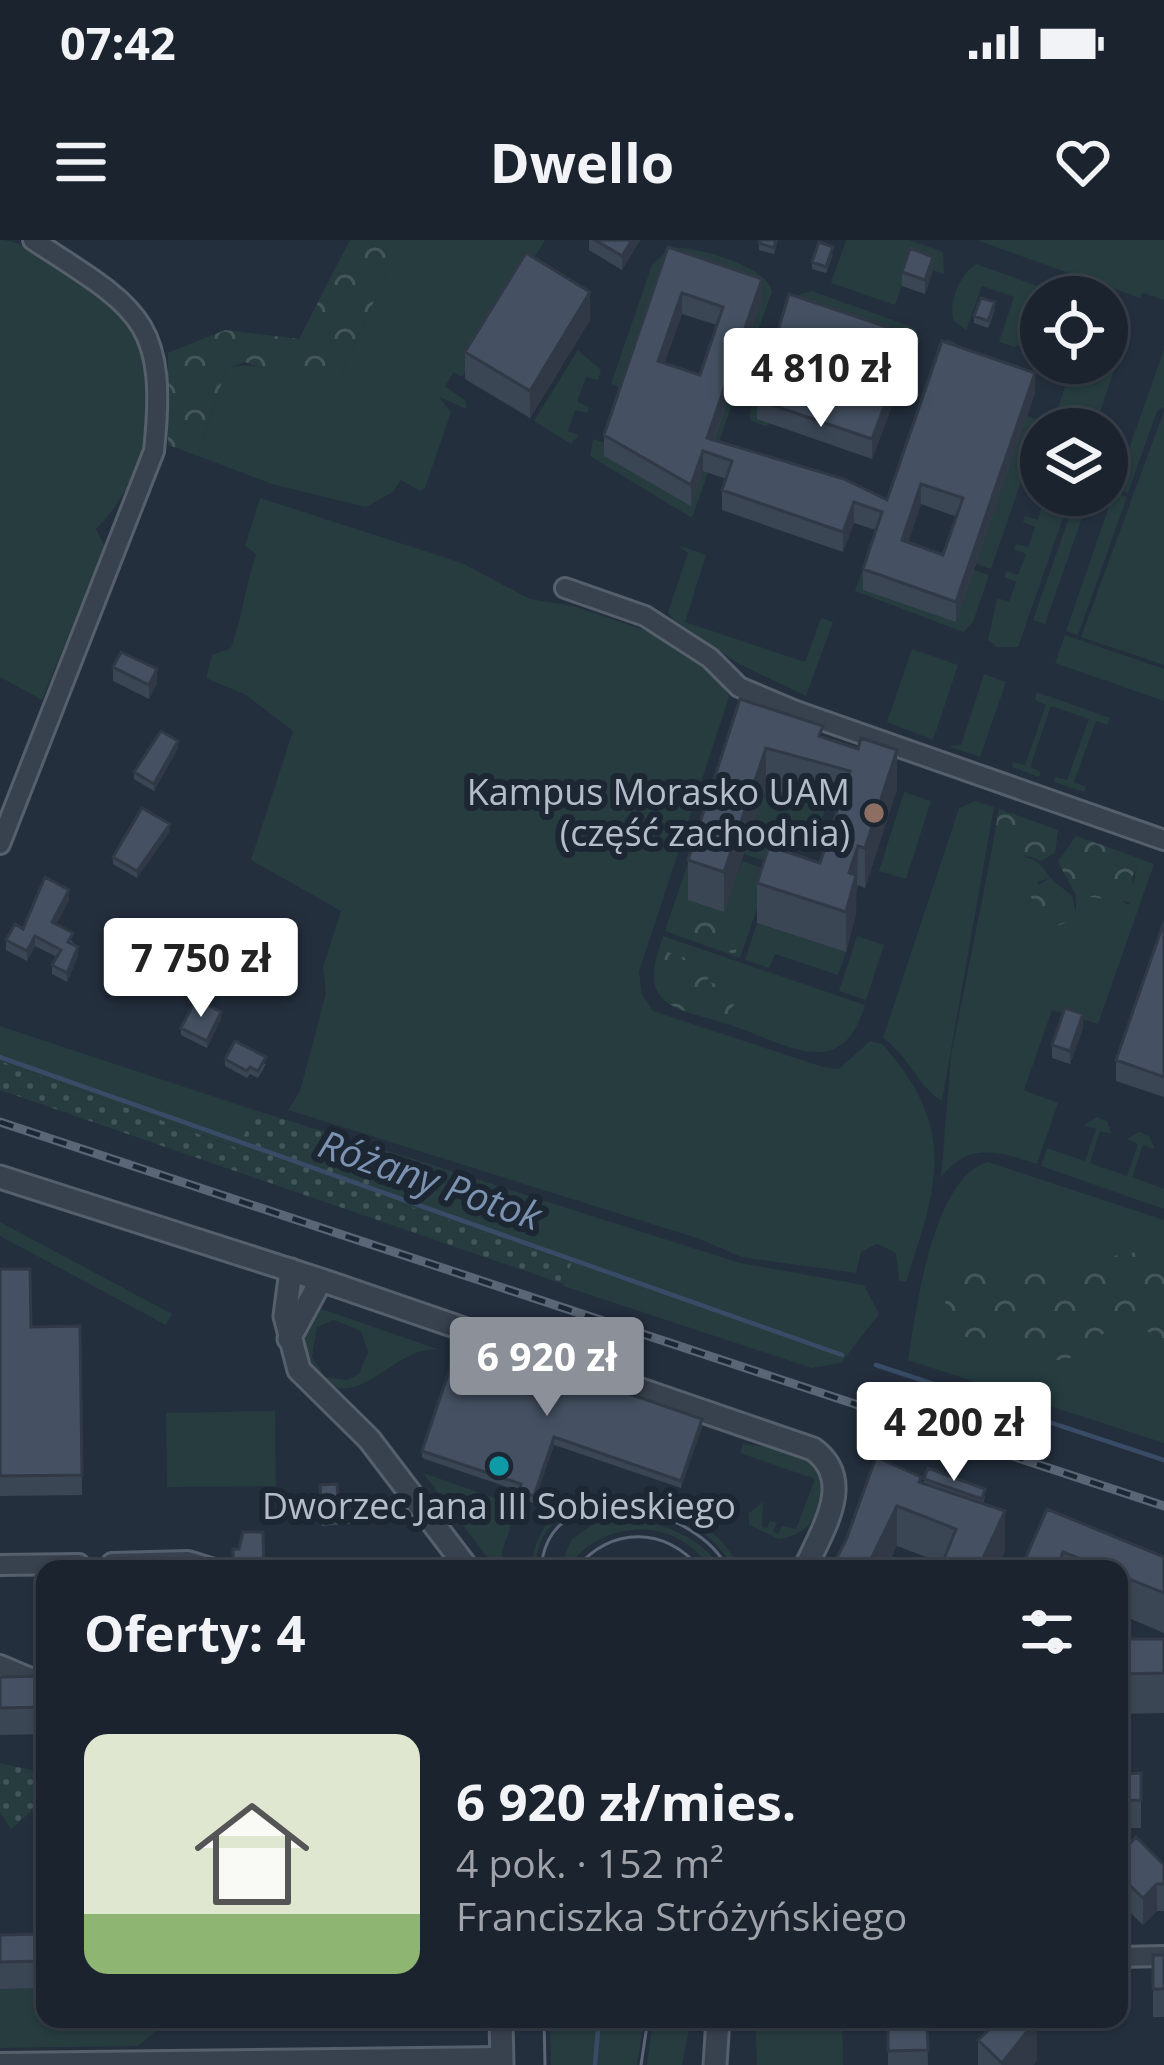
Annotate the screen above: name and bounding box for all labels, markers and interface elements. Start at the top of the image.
text: 07:42 [60,12,176,73]
text: Dwello [490,125,674,199]
icon: menu [48,129,114,195]
icon: heart [1050,129,1116,195]
map controls [1020,276,1128,516]
button: locate [1020,276,1128,384]
pin: 4 810 zł [697,328,945,430]
text: 4 810 zł [751,340,891,393]
button: layers [1020,408,1128,516]
place label: Kampus Morasko UAM (część zachodnia) [467,767,850,857]
marker: Kampus Morasko UAM (część zachodnia) [861,800,887,826]
pin: 7 750 zł [77,918,325,1020]
text: 7 750 zł [131,930,271,983]
water label: Różany Potok [312,1116,551,1242]
pin: 6 920 zł [423,1317,671,1419]
text: 6 920 zł [477,1329,617,1382]
pin: 4 200 zł [830,1382,1078,1484]
text: 4 200 zł [884,1394,1024,1447]
marker: Dworzec Jana III Sobieskiego [486,1453,512,1479]
place label: Dworzec Jana III Sobieskiego [262,1481,736,1530]
text: Oferty: 4 [84,1597,306,1667]
icon: filters [1014,1599,1080,1665]
text: 6 920 zł/mies. [456,1766,796,1836]
icon: home [180,1782,324,1926]
text: 4 pok. · 152 m² [456,1836,724,1889]
text: Franciszka Stróżyńskiego [456,1889,907,1942]

